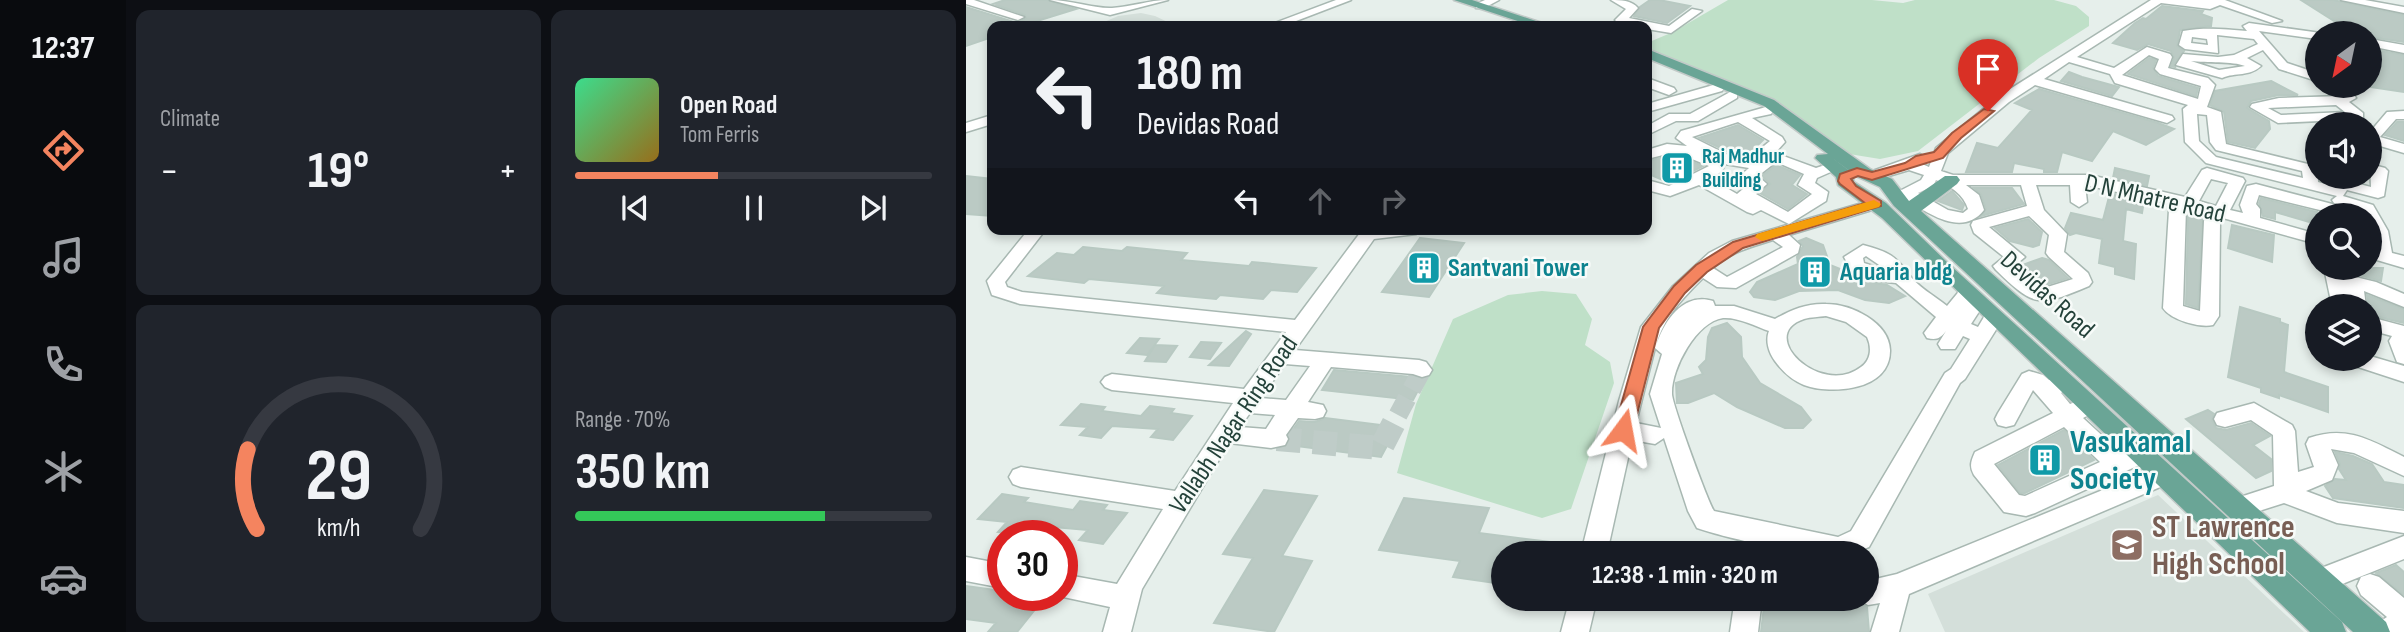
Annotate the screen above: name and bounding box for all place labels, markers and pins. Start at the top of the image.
pin [1958,39,2018,111]
place label: Raj Madhur Building [1702,144,1785,193]
building icon: Raj Madhur Building [1658,149,1696,187]
building icon: Santvani Tower [1405,249,1443,287]
place label: Santvani Tower [1448,253,1589,284]
building icon: Aquaria bldg [1796,253,1834,291]
place label: Aquaria bldg [1839,257,1953,288]
place label: Vasukamal Society [2070,423,2191,499]
building icon: Vasukamal Society [2026,441,2064,479]
place label: ST Lawrence High School [2152,508,2295,584]
school or university icon: ST Lawrence High School [2108,526,2146,564]

